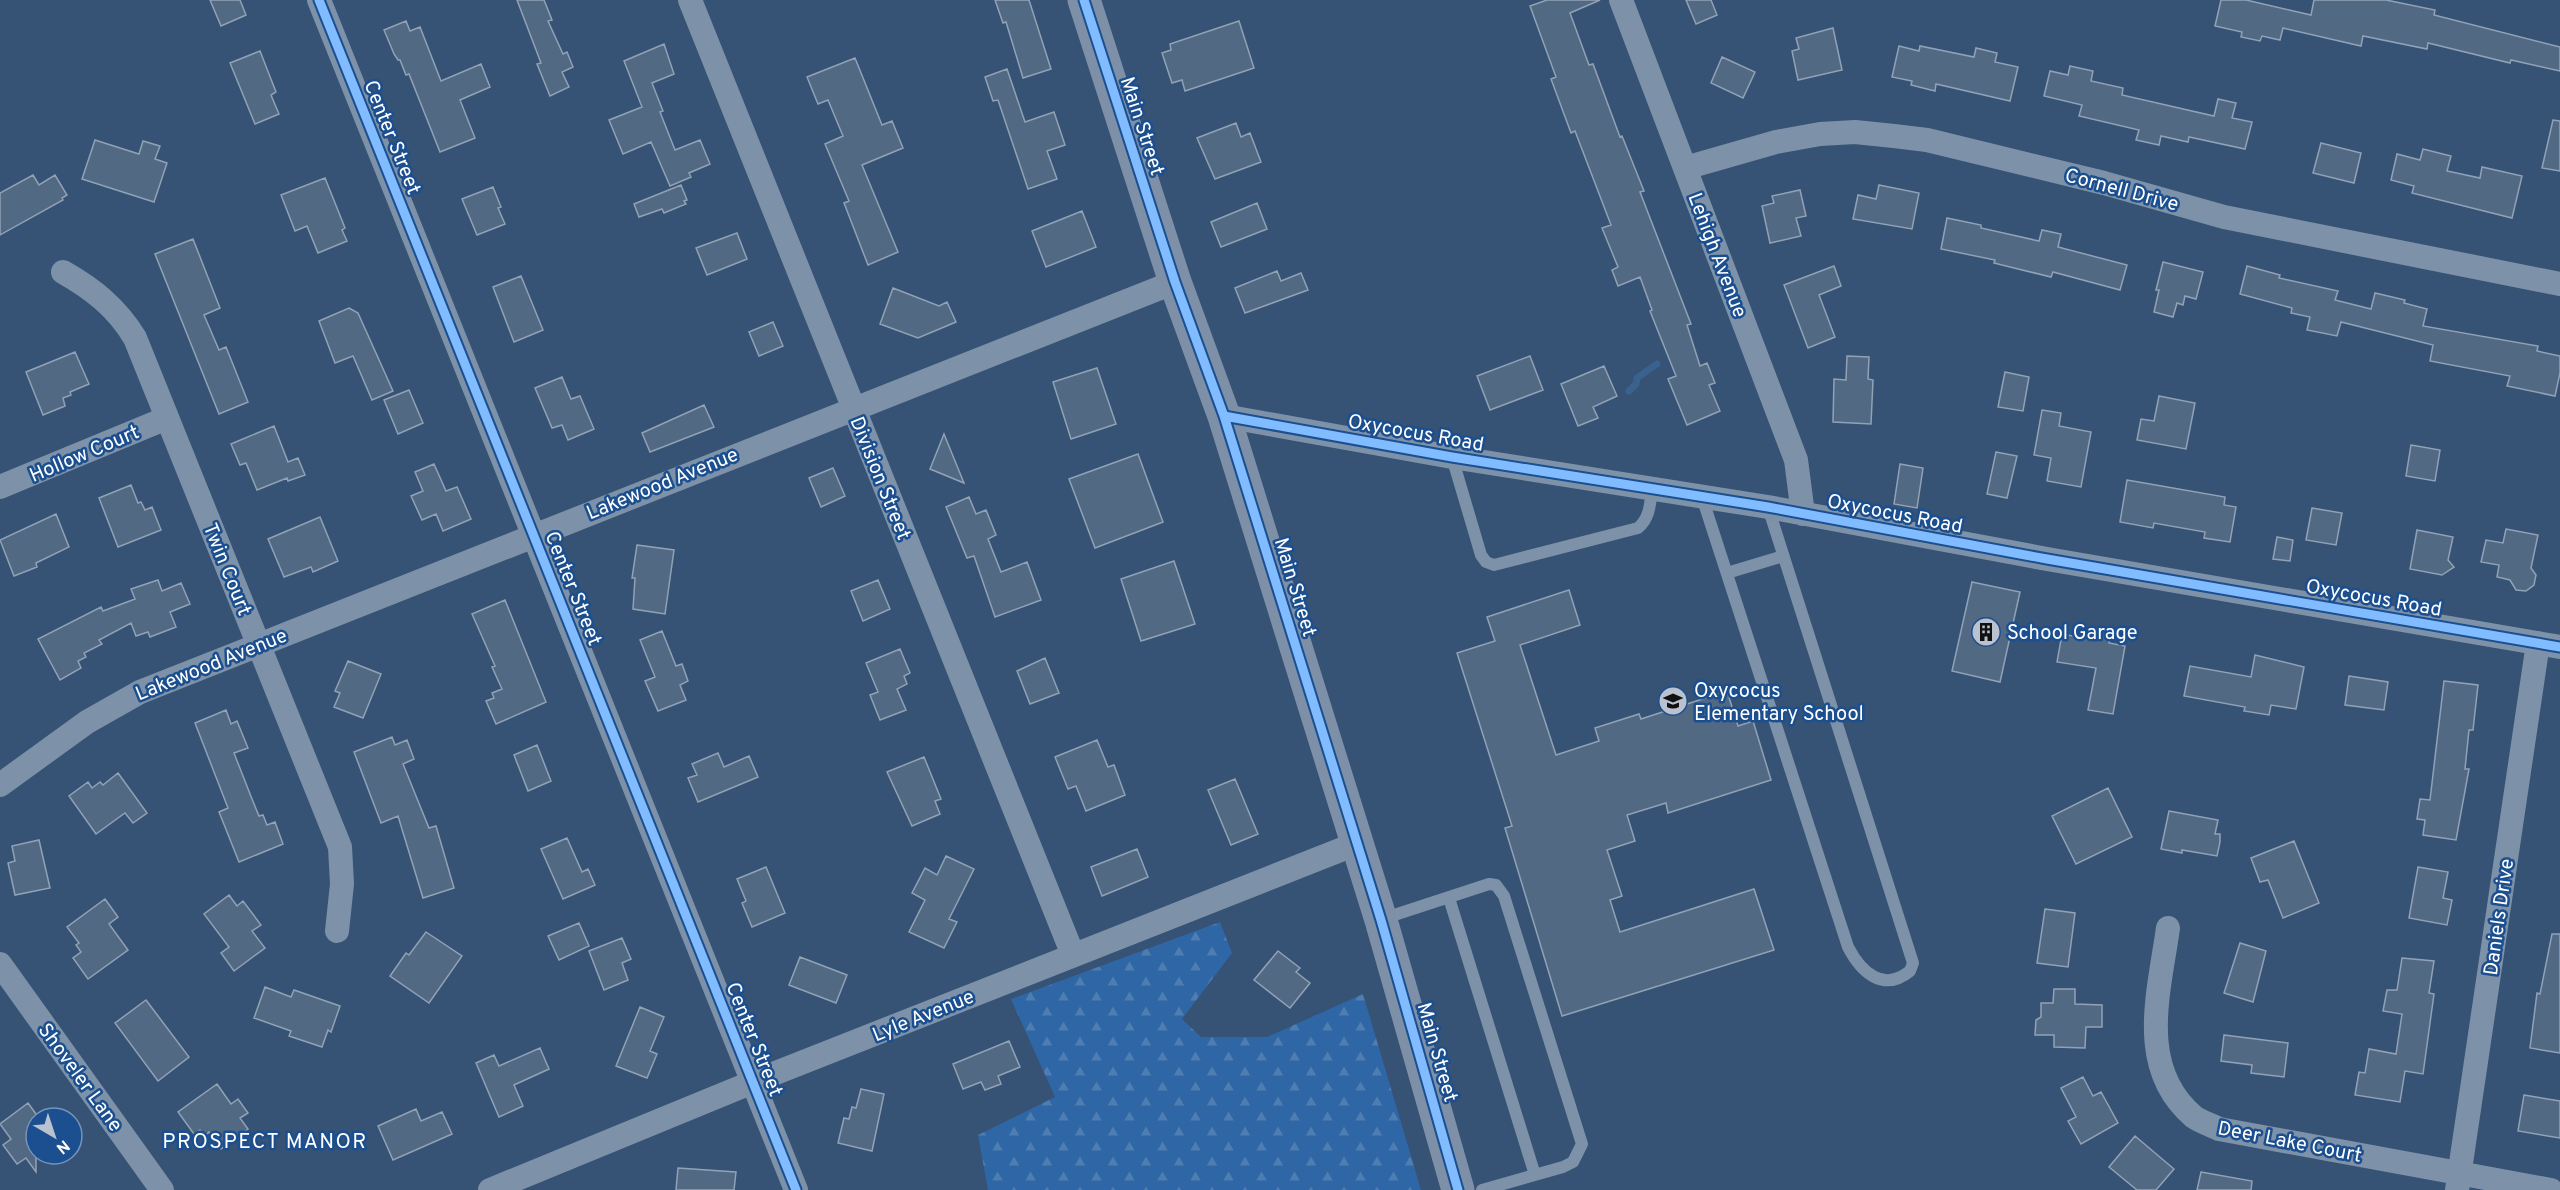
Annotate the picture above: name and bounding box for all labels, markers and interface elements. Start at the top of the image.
street label: Main Street [1113,74,1169,179]
street label: Center Street [356,77,426,199]
street label: Cornell Drive [2062,163,2181,219]
street label: Lehigh Avenue [1680,190,1752,322]
street label: Oxycocus Road [1346,409,1486,459]
street label: Division Street [843,413,916,544]
street label: Hollow Court [26,420,144,490]
street label: Lakewood Avenue [583,443,742,527]
street label: Oxycocus Road [1825,489,1965,541]
street label: Twin Court [196,520,256,620]
street label: Center Street [537,528,607,650]
street label: Main Street [1267,535,1321,640]
street label: Oxycocus Road [2304,574,2444,624]
building icon: School Garage [1970,616,2002,648]
place label: School Garage [2007,621,2137,647]
street label: Lakewood Avenue [132,624,291,708]
place label: Oxycocus Elementary School [1694,679,1864,728]
school or university icon: Oxycocus Elementary School [1657,685,1689,717]
street label: Daniels Drive [2479,857,2521,977]
street label: Center Street [718,979,788,1101]
street label: Lyle Avenue [869,985,979,1049]
street label: Main Street [1410,1000,1463,1105]
street label: Shoveler Lane [31,1019,128,1138]
north arrow [24,1106,84,1166]
street label: Deer Lake Court [2215,1116,2364,1170]
district label: PROSPECT MANOR [162,1129,368,1156]
text: N [51,1135,73,1157]

